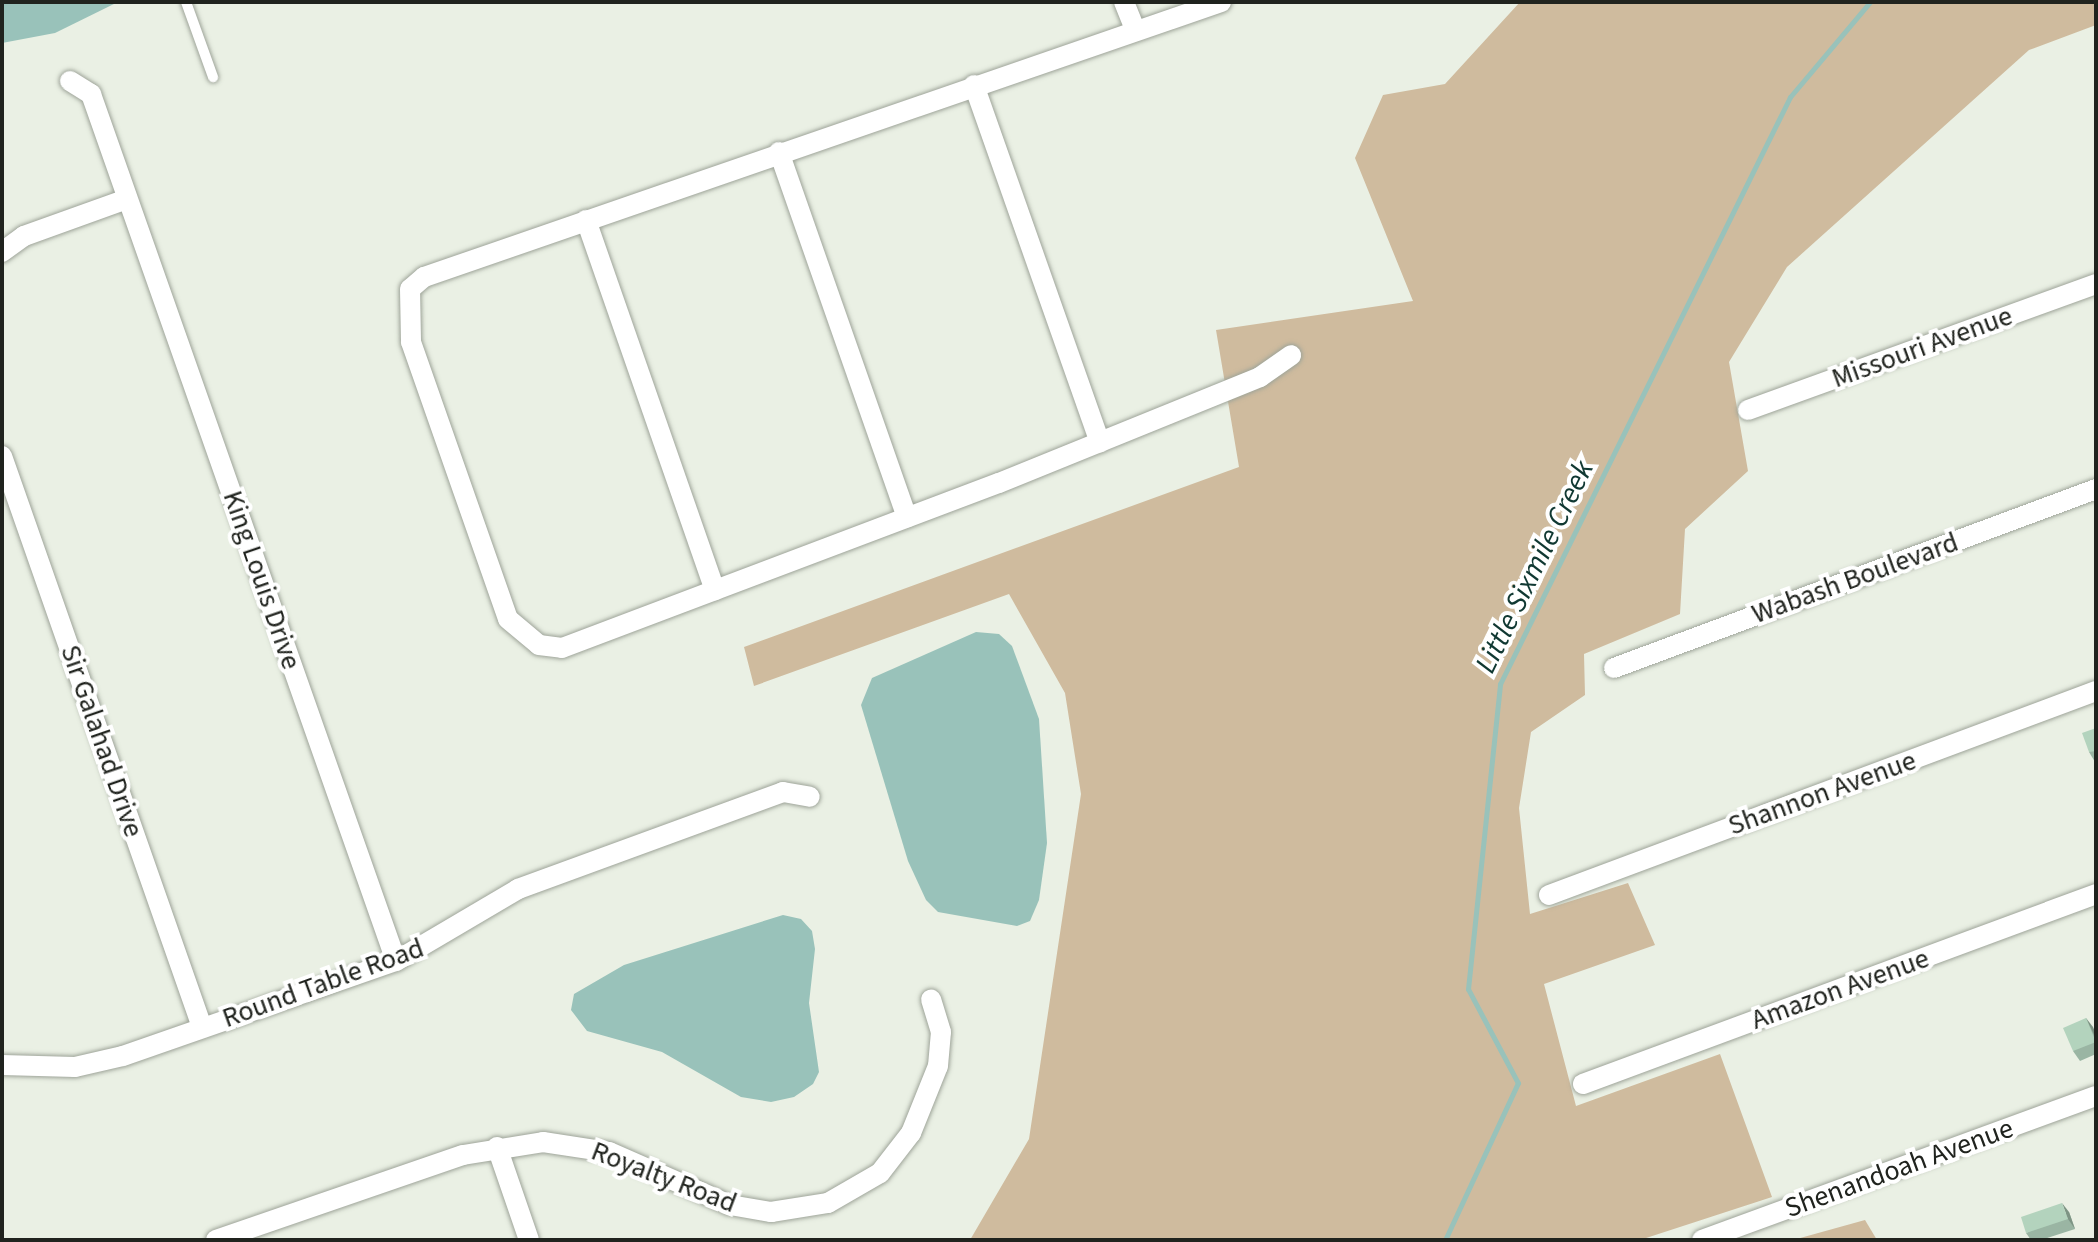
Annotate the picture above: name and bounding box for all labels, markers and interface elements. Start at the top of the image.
street label: Missouri Avenue [1827,299,2017,395]
water label: Little Sixmile Creek [1468,455,1602,679]
street label: King Louis Drive [216,486,308,674]
street label: Wabash Boulevard [1747,525,1963,631]
street label: Sir Galahad Drive [53,641,151,841]
street label: Shannon Avenue [1724,743,1920,843]
street label: Round Table Road [218,931,428,1035]
street label: Amazon Avenue [1747,941,1933,1037]
street label: Shenandoah Avenue [1780,1111,2018,1225]
street label: Royalty Road [587,1134,741,1220]

